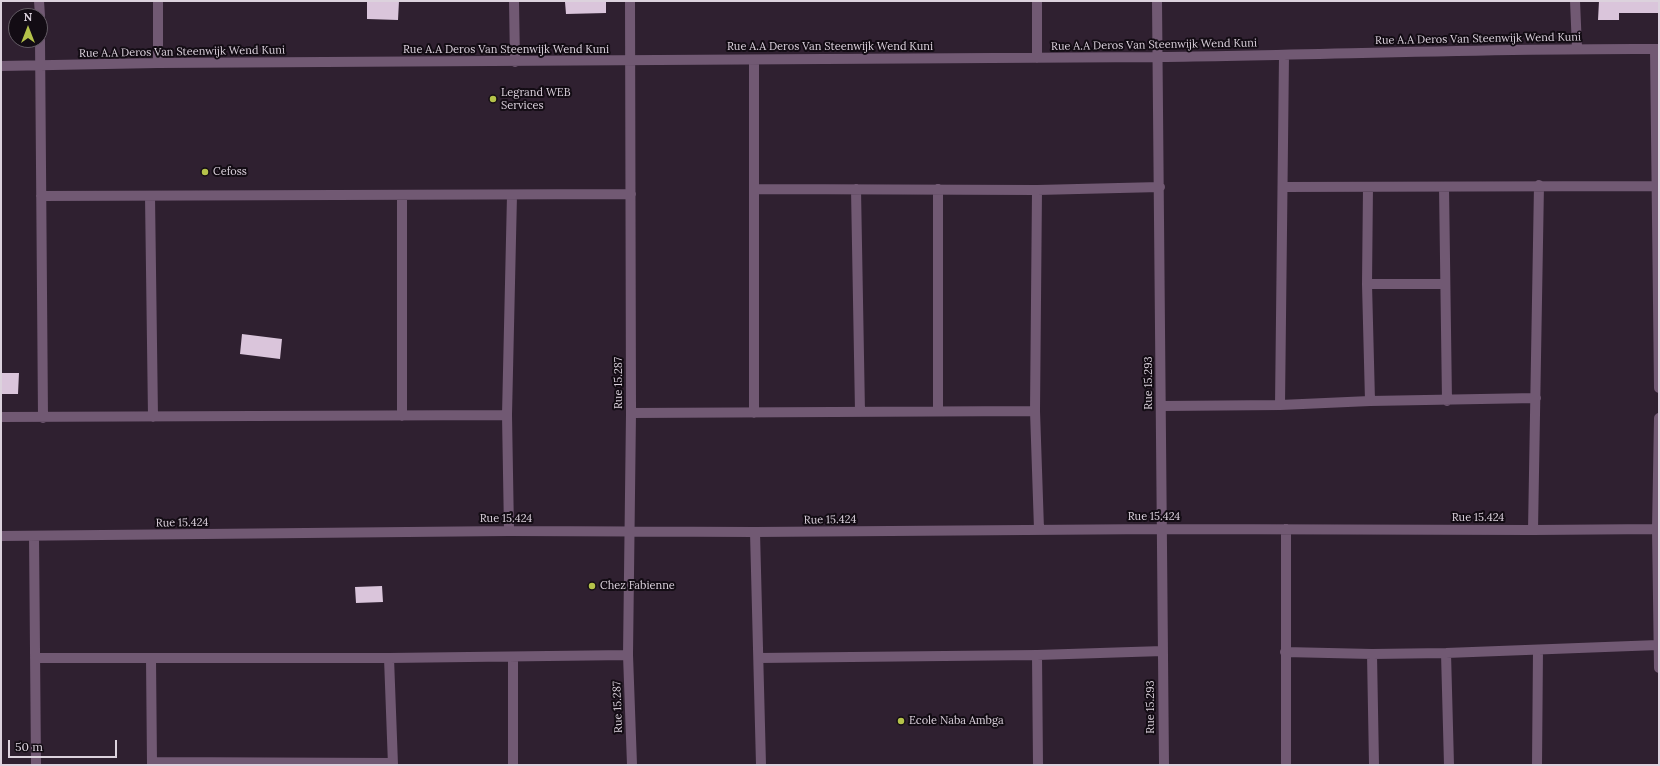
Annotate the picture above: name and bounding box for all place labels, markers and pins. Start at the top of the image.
place label: Legrand WEB Services [501,86,571,112]
marker: Legrand WEB Services [488,94,498,104]
place label: Cefoss [213,165,247,179]
marker: Cefoss [200,167,210,177]
place label: Chez Fabienne [600,579,675,593]
marker: Chez Fabienne [587,581,597,591]
place label: Ecole Naba Ambga [909,714,1004,728]
marker: Ecole Naba Ambga [896,716,906,726]

